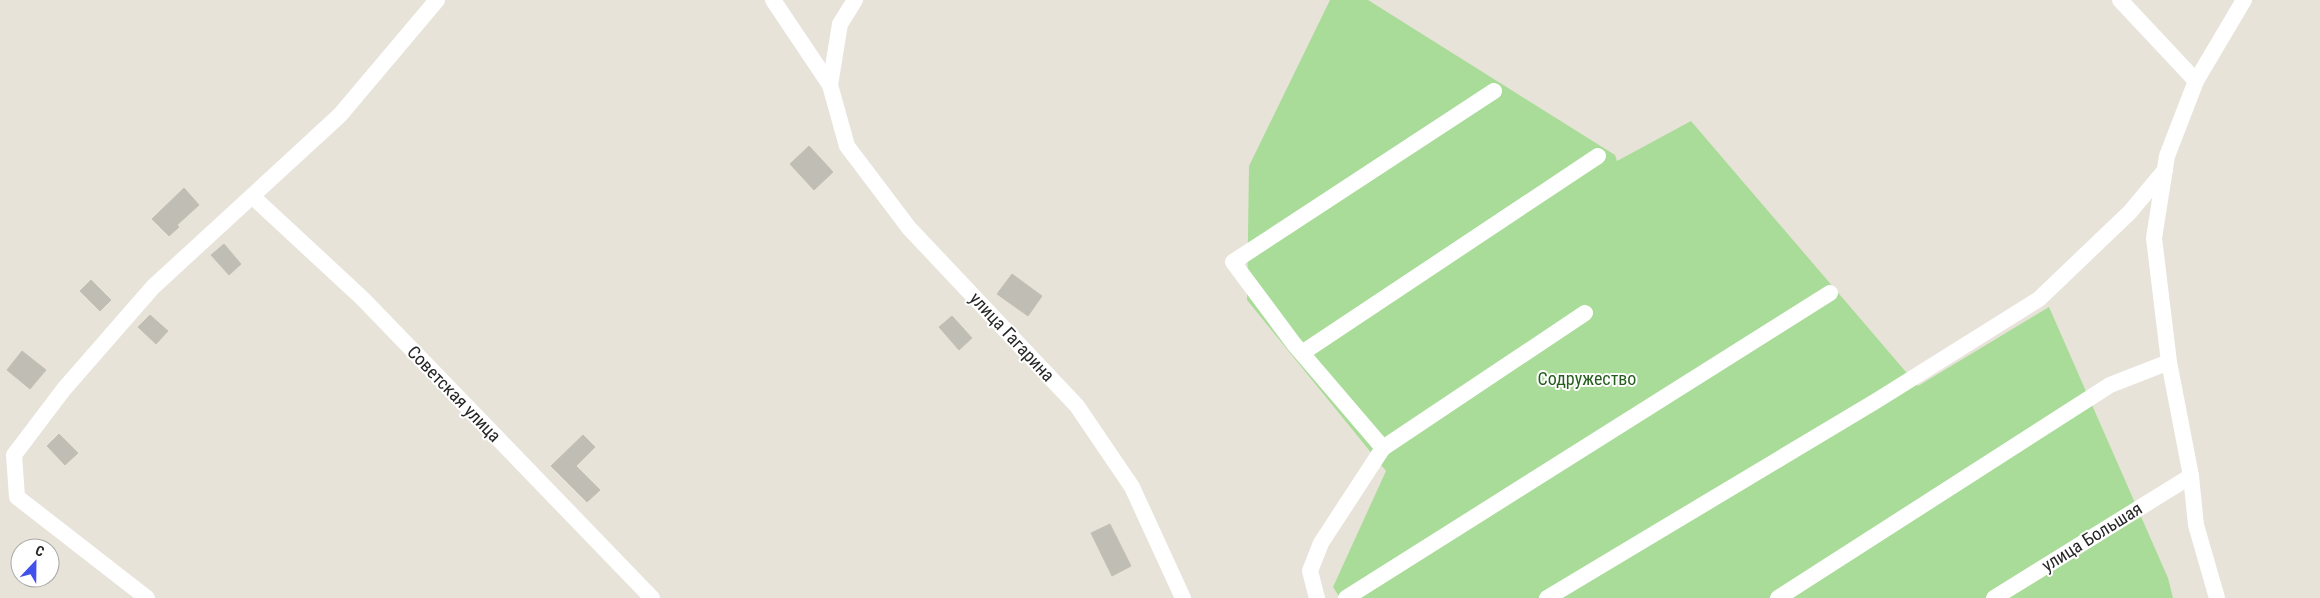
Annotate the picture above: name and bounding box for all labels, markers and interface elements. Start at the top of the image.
street label: улица Гагарина [966,288,1059,386]
street label: Советская улица [403,341,506,446]
park label: Содружество [1538,368,1636,389]
street label: улица Большая [2038,497,2146,576]
north arrow [10,538,60,588]
text: С [33,542,47,560]

